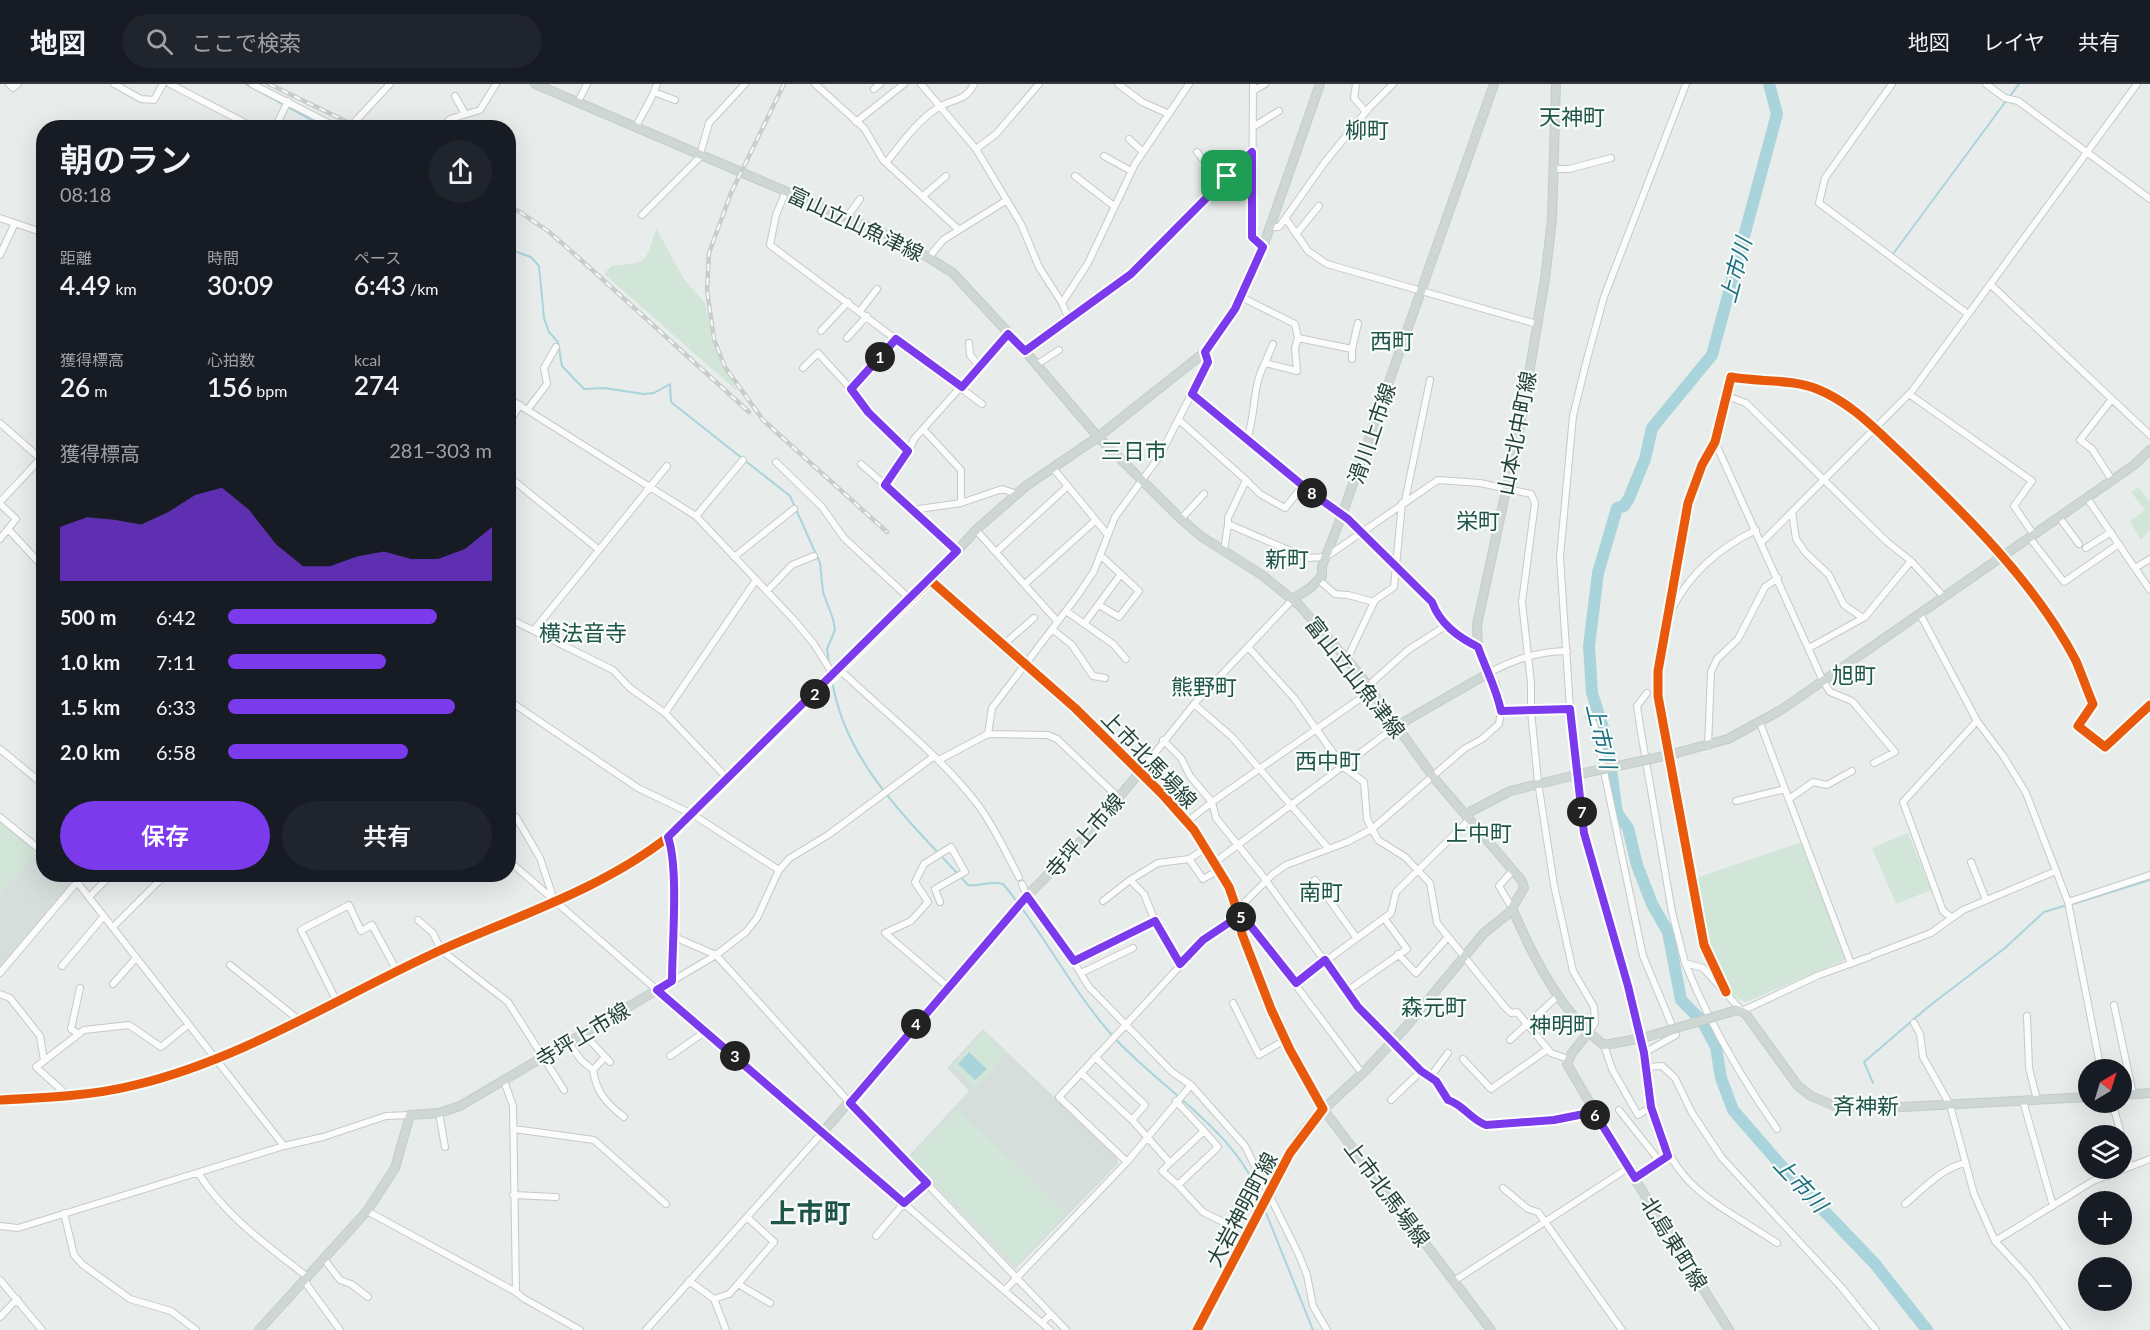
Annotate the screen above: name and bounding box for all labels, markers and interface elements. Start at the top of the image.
search box [122,14,542,68]
text: 地図 [30,25,86,59]
icon: search [143,25,176,58]
text: ここで検索 [191,29,301,56]
text: 地図 [1908,29,1950,54]
text: レイヤ [1983,29,2045,54]
text: 共有 [2078,29,2120,54]
district label: 天神町 [1539,103,1605,130]
district label: 柳町 [1345,116,1389,143]
text: 朝のラン [60,139,192,179]
button: share [429,140,492,203]
pin [1201,150,1252,201]
icon: arrive [1210,159,1243,192]
street label: 富山立山魚津線 [784,181,928,265]
text: 08:18 [60,182,111,206]
water label: 上市川 [1713,233,1757,305]
text: 距離 [60,248,92,267]
text: 時間 [207,248,239,267]
text: ペース [354,248,401,267]
text: 4.49 [60,269,111,301]
text: 30:09 [207,269,274,301]
text: 6:43 [354,269,406,301]
text: km [111,279,137,298]
text: /km [406,279,438,298]
district label: 西町 [1370,327,1414,354]
pin: 1 [865,342,895,372]
text: 1 [875,347,885,366]
text: 獲得標高 [60,350,124,369]
text: 心拍数 [207,350,255,369]
text: kcal [354,350,381,369]
text: 274 [354,369,399,401]
street label: 山本北中町線 [1492,369,1540,497]
text: 26 [60,371,90,403]
text: 156 [207,371,252,403]
street label: 滑川上市線 [1342,379,1400,487]
text: m [90,381,107,400]
text: bpm [252,381,287,400]
district label: 三日市 [1101,437,1167,464]
text: 281–303 m [389,438,492,462]
text: 獲得標高 [60,441,140,465]
pin: 8 [1297,478,1327,508]
text: 8 [1307,483,1317,502]
district label: 栄町 [1456,507,1500,534]
district label: 新町 [1265,545,1309,572]
text: 500 m [60,605,116,629]
text: 6:42 [156,605,196,629]
street label: 富山立山魚津線 [1301,611,1411,743]
district label: 横法音寺 [539,619,627,646]
text: 1.0 km [60,650,120,674]
text: 7:11 [156,650,196,674]
district label: 旭町 [1832,661,1876,688]
district label: 熊野町 [1171,673,1237,700]
pin: 2 [800,679,830,709]
text: 2 [810,684,820,703]
text: 1.5 km [60,695,120,719]
text: 6:33 [156,695,196,719]
water label: 上市川 [1581,701,1623,773]
street label: 上市北馬場線 [1097,705,1203,813]
text: 2.0 km [60,740,120,764]
text: 6:58 [156,740,196,764]
district label: 西中町 [1295,747,1361,774]
street label: 寺坪上市線 [1040,788,1128,882]
pin: 7 [1567,797,1597,827]
button: 保存 [60,801,270,870]
button: 共有 [282,801,492,870]
text: 7 [1577,802,1587,821]
district label: 上中町 [1446,819,1512,846]
district label: 南町 [1299,878,1343,905]
pin: 5 [1226,902,1256,932]
text: 5 [1236,907,1246,926]
district label: 森元町 [1401,993,1467,1020]
street label: 寺坪上市線 [531,996,633,1072]
pin: 4 [901,1009,931,1039]
district label: 神明町 [1529,1011,1595,1038]
text: 4 [911,1014,921,1033]
pin: 3 [720,1041,750,1071]
text: 3 [730,1046,740,1065]
north arrow [2078,1059,2132,1113]
map controls [2078,1059,2132,1311]
district label: 斉神新 [1833,1092,1899,1119]
pin: 6 [1580,1100,1610,1130]
text: 6 [1590,1105,1600,1124]
button: layers [2078,1125,2132,1179]
street label: 上市北馬場線 [1340,1135,1436,1251]
street label: 大岩神明町線 [1200,1148,1282,1270]
water label: 上市川 [1769,1151,1835,1219]
button: + [2078,1191,2132,1245]
street label: 北島東町線 [1637,1192,1713,1294]
district label: 上市町 [770,1196,851,1229]
button: − [2078,1257,2132,1311]

